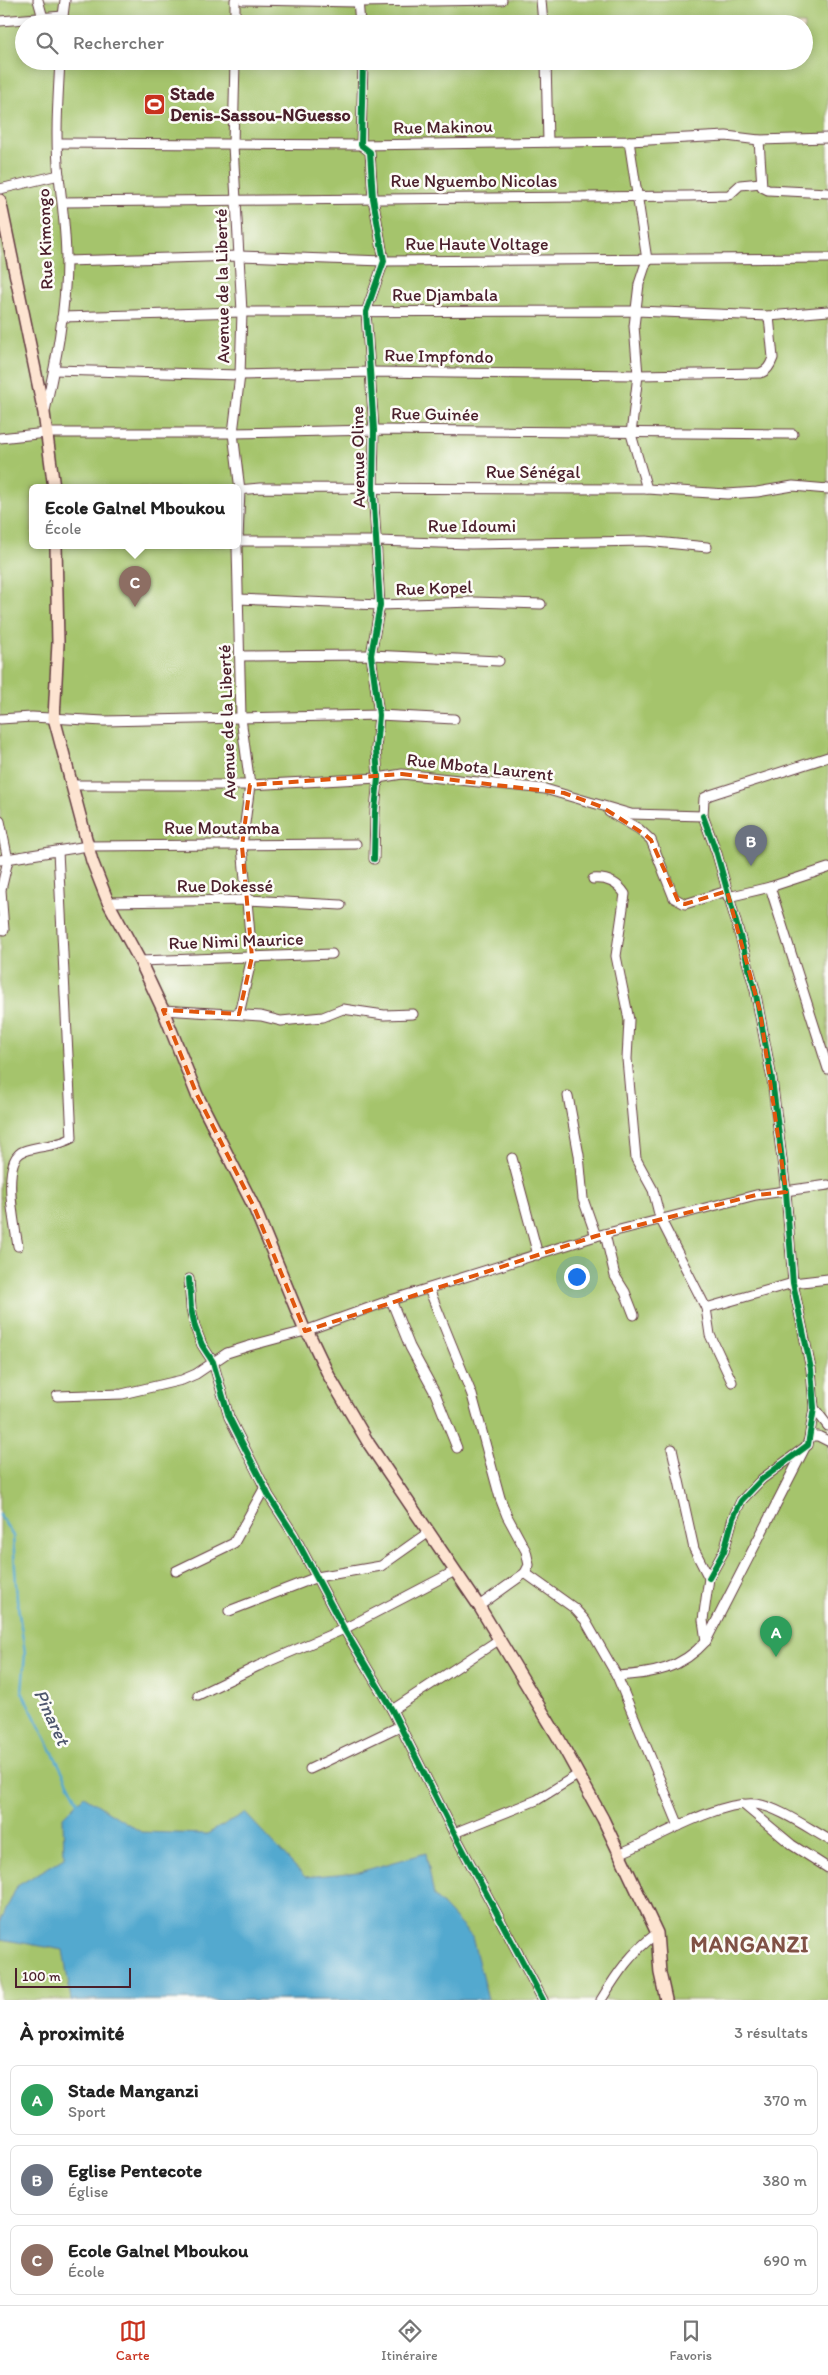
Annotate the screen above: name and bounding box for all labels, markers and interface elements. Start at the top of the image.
search box [15,15,813,70]
icon: search [33,29,61,57]
text: Rechercher [73,31,164,54]
place label: Stade Denis-Sassou-NGuesso [170,83,351,126]
sports icon: Stade Denis-Sassou-NGuesso [142,92,166,116]
street label: Rue Makinou [393,115,493,139]
street label: Rue Nguembo Nicolas [391,170,557,192]
street label: Rue Kimongo [32,188,58,290]
street label: Avenue de la Liberté [210,208,234,364]
street label: Rue Haute Voltage [405,233,549,255]
street label: Rue Djambala [392,284,498,306]
street label: Rue Impfondo [384,344,494,368]
street label: Rue Guinée [391,402,479,426]
street label: Avenue Oline [346,406,370,508]
street label: Rue Sénégal [486,461,580,483]
popup [29,484,241,549]
text: Ecole Galnel Mboukou [45,496,225,519]
street label: Rue Idoumi [428,515,516,537]
text: École [45,519,81,538]
pin: C [119,566,151,607]
street label: Rue Kopel [395,576,473,600]
street label: Avenue de la Liberté [213,644,241,800]
street label: Rue Mbota Laurent [406,748,555,786]
street label: Rue Moutamba [164,817,281,839]
pin: B [735,825,767,866]
street label: Rue Dokessé [177,875,273,897]
street label: Rue Nimi Maurice [168,928,304,954]
your location [564,1264,590,1290]
pin: A [760,1616,792,1657]
water label: Pinaret [29,1685,76,1750]
district label: MANGANZI [691,1931,809,1958]
scale bar [15,1965,131,1988]
text: 100 m [22,1968,61,1985]
text: À proximité [20,2020,125,2045]
text: 3 résultats [734,2023,808,2042]
text: Stade Manganzi [68,2079,199,2102]
text: A [32,2091,42,2110]
text: 370 m [763,2091,807,2110]
text: Sport [68,2102,106,2121]
text: Eglise Pentecote [68,2159,202,2182]
text: B [32,2171,42,2190]
text: 380 m [763,2171,807,2190]
text: Église [68,2182,108,2201]
text: Ecole Galnel Mboukou [68,2239,248,2262]
text: C [32,2251,42,2270]
text: 690 m [763,2251,807,2270]
text: École [68,2262,105,2281]
tab: Carte [116,2317,150,2364]
tab: Itinéraire [381,2317,438,2364]
tab: Favoris [669,2317,712,2364]

